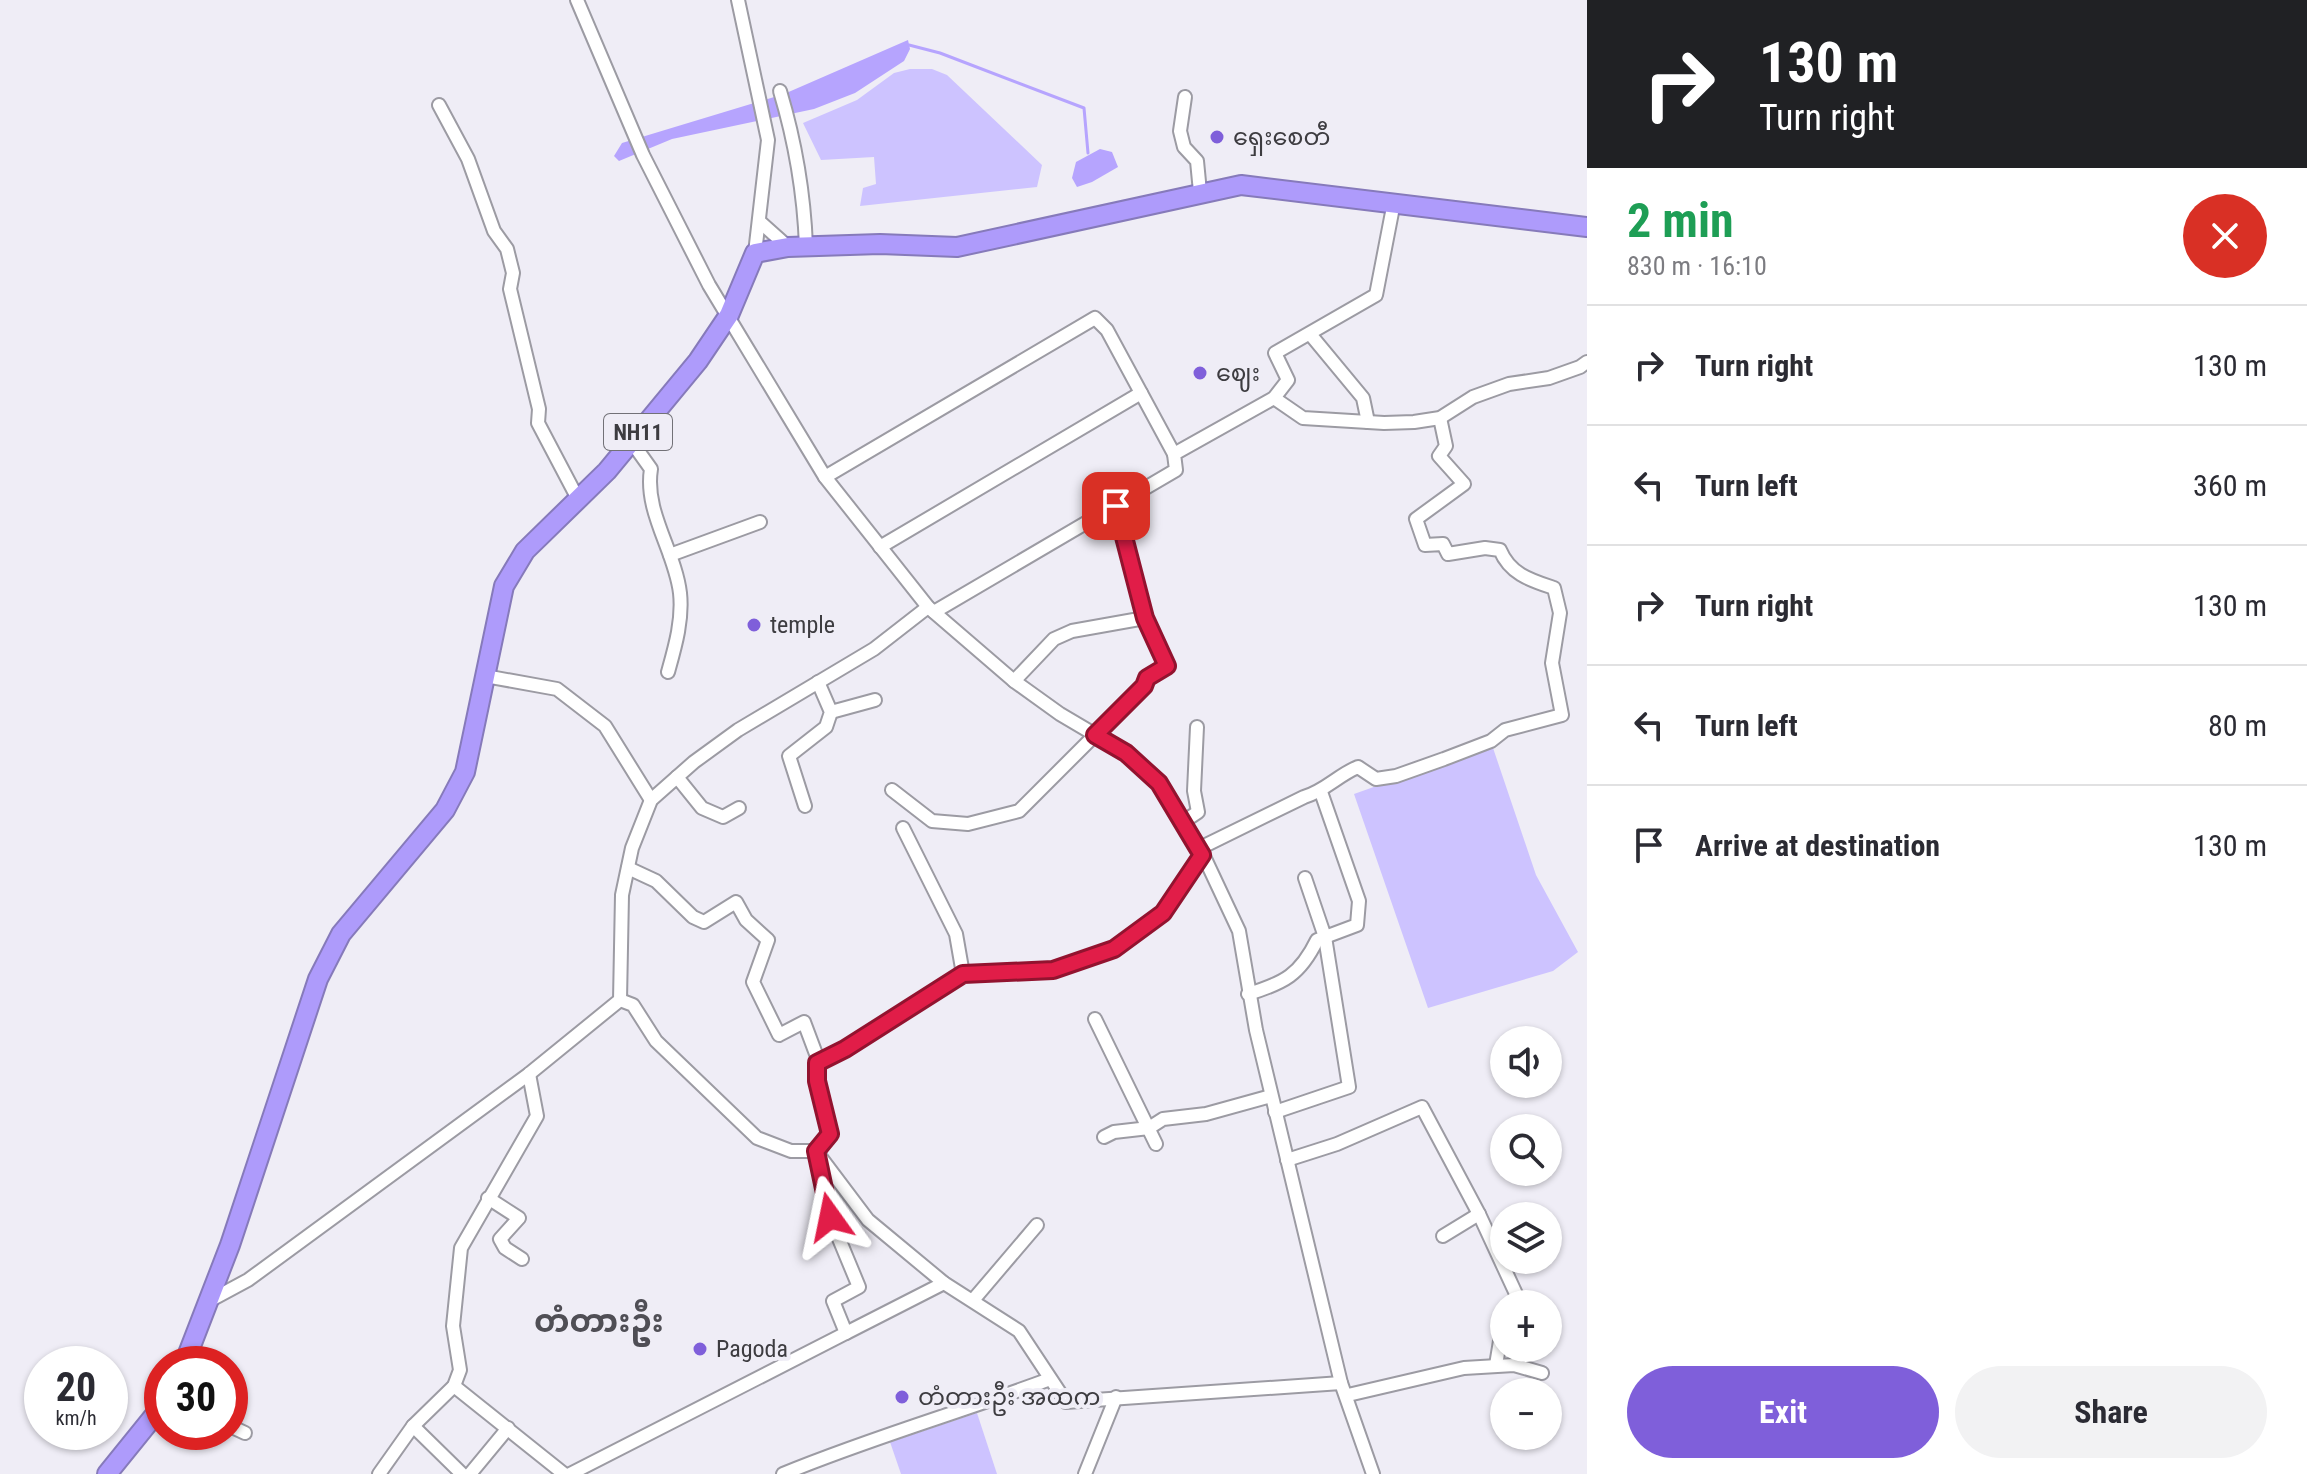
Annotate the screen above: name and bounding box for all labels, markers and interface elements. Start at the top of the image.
text: 130 m [1759,30,1898,96]
icon: right [1627,32,1731,136]
text: Turn right [1759,97,1895,139]
place label: ရှေးစေတီ [1233,121,1330,156]
marker: ရှေးစေတီ [1208,128,1226,146]
text: 2 min [1627,192,1734,249]
button: close [2183,194,2267,278]
text: 830 m · 16:10 [1627,251,1767,281]
icon: right [1627,343,1671,387]
text: Turn right [1695,348,1813,383]
text: 130 m [2193,348,2267,383]
place label: ဈေး [1216,359,1260,392]
marker: ဈေး [1191,364,1209,382]
road number: NH11 [604,414,672,450]
icon: left [1627,463,1671,507]
text: Turn left [1695,468,1798,503]
text: 360 m [2193,468,2267,503]
pin [1082,472,1150,540]
icon: arrive [1094,484,1138,528]
icon: right [1627,583,1671,627]
text: Turn right [1695,588,1813,623]
text: 130 m [2193,588,2267,623]
place label: temple [770,611,835,639]
marker: temple [745,616,763,634]
icon: left [1627,703,1671,747]
text: Turn left [1695,708,1798,743]
text: 80 m [2208,708,2267,743]
icon: arrive [1627,823,1671,867]
text: Arrive at destination [1695,828,1940,863]
text: 130 m [2193,828,2267,863]
map controls [1490,1026,1562,1450]
button: sound [1490,1026,1562,1098]
button: search [1490,1114,1562,1186]
position arrow [788,1175,872,1259]
button: layers [1490,1202,1562,1274]
button: + [1490,1290,1562,1362]
district label: တံတားဦး [534,1299,664,1347]
place label: Pagoda [716,1335,788,1363]
marker: Pagoda [691,1340,709,1358]
speed limit sign: 30 [144,1346,248,1450]
text: 20 [56,1364,96,1411]
button: Exit [1627,1366,1939,1458]
button: Share [1955,1366,2267,1458]
button: − [1490,1378,1562,1450]
place label: တံတားဦး အထက [918,1381,1100,1416]
marker: တံတားဦး အထက [893,1388,911,1406]
text: km/h [55,1406,97,1430]

